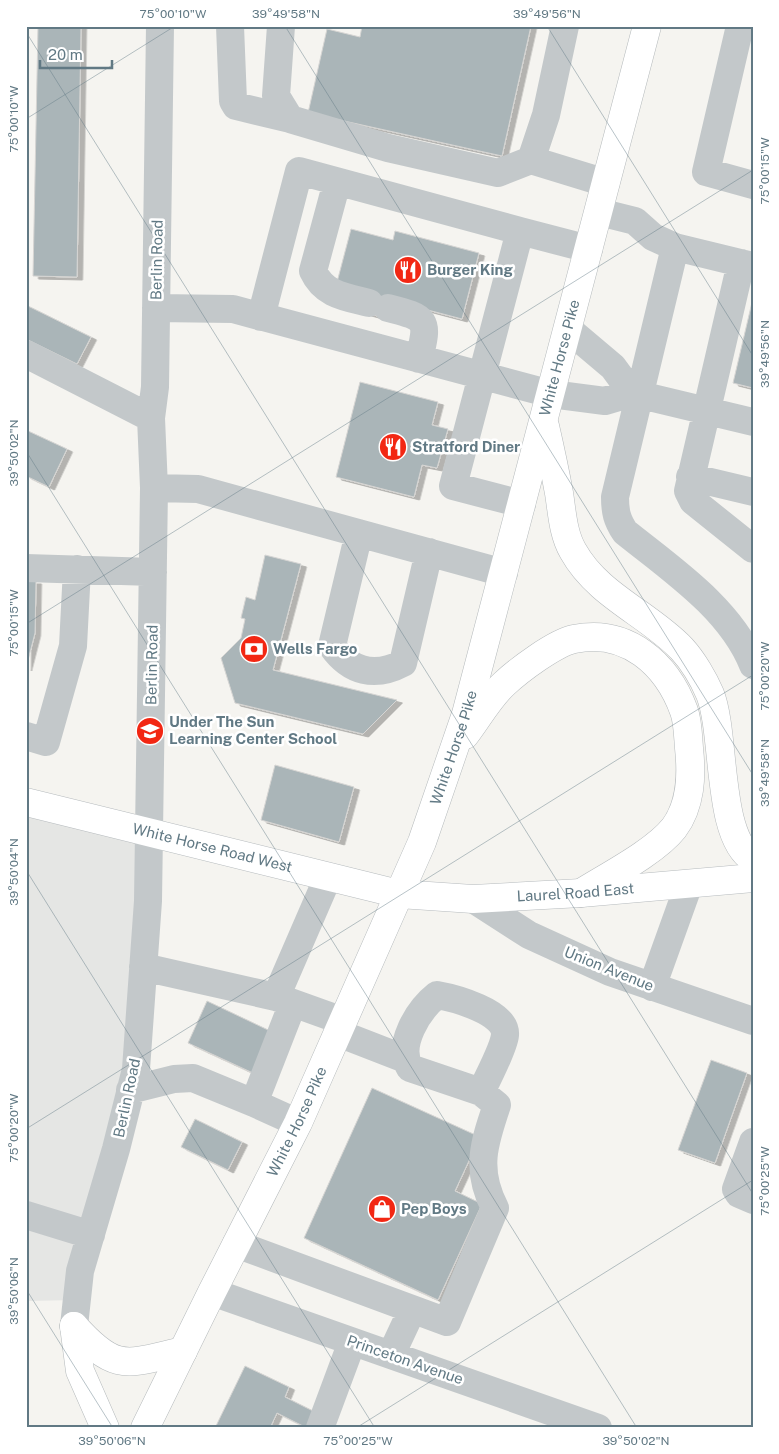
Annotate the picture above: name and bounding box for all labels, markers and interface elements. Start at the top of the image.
text: 75°00'10"W [140,7,207,21]
text: 39°49'58"N [252,7,320,21]
text: 39°49'56"N [513,7,581,21]
scale bar [40,38,112,70]
text: 20 m [48,46,83,63]
text: 75°00'10"W [7,85,21,152]
text: 75°00'15"W [758,137,772,205]
street label: Berlin Road [147,220,166,300]
restaurant icon: Burger King [393,255,423,285]
place label: Burger King [427,261,513,278]
street label: White Horse Pike [536,298,583,418]
text: 39°49'56"N [758,320,772,388]
text: 39°50'02"N [7,419,21,487]
restaurant icon: Stratford Diner [378,432,408,462]
place label: Stratford Diner [412,438,520,455]
text: 75°00'15"W [7,589,21,657]
street label: Berlin Road [142,625,161,705]
bank icon: Wells Fargo [239,634,269,664]
place label: Wells Fargo [273,640,358,657]
text: 75°00'20"W [758,641,772,711]
street label: White Horse Pike [426,688,480,807]
place label: Under The Sun Learning Center School [169,713,337,747]
school or university icon: Under The Sun Learning Center School [135,716,165,746]
text: 39°49'58"N [758,739,772,807]
street label: White Horse Road West [131,820,294,875]
text: 39°50'04"N [7,838,21,906]
street label: Laurel Road East [516,879,635,905]
street label: Union Avenue [562,943,656,994]
street label: Berlin Road [110,1057,143,1139]
street label: White Horse Pike [263,1064,330,1179]
text: 75°00'20"W [7,1093,21,1163]
text: 75°00'25"W [758,1146,772,1216]
shop icon: Pep Boys [367,1194,397,1224]
place label: Pep Boys [401,1200,467,1217]
text: 39°50'06"N [7,1257,21,1325]
street label: Princeton Avenue [345,1332,466,1387]
text: 39°50'06"N [78,1434,146,1448]
text: 75°00'25"W [323,1434,393,1448]
text: 39°50'02"N [602,1434,670,1448]

